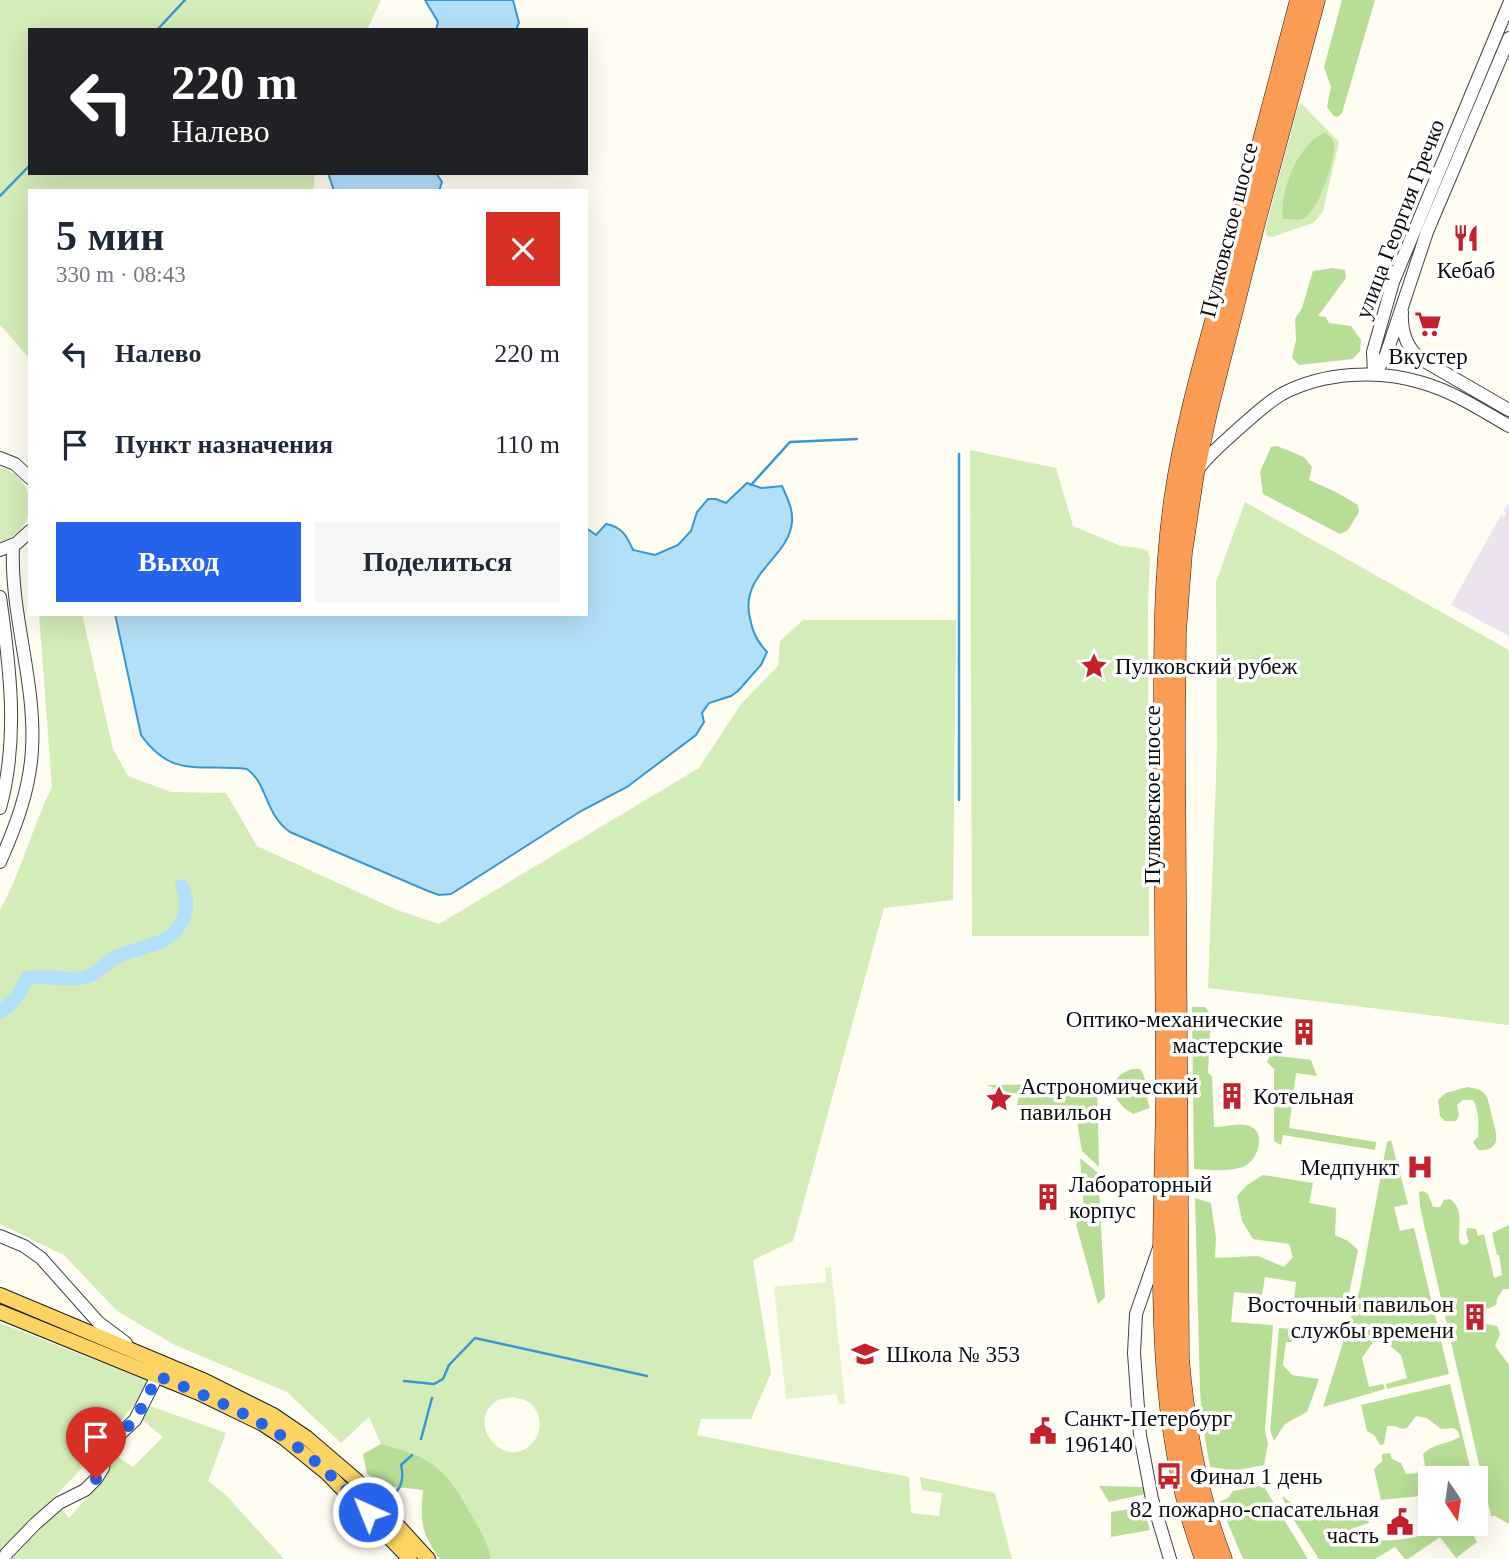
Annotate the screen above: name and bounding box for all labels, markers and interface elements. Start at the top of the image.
text: 220 m [171,55,298,110]
icon: left [56,56,147,147]
text: Налево [171,113,270,149]
street label: улица Георгия Гречко [1350,116,1450,322]
street label: Пулковское шоссе [1195,140,1263,320]
button: close [486,212,560,286]
text: 5 мин [56,213,165,259]
restaurant icon: Кебаб [1451,223,1481,253]
place label: Кебаб [1437,258,1495,283]
text: 330 m · 08:43 [56,262,186,287]
supermarket icon: Вкустер [1413,309,1443,339]
icon: left [56,335,94,373]
text: Налево [115,339,201,368]
text: 220 m [494,339,560,368]
place label: Вкустер [1388,344,1468,369]
icon: arrive [56,426,94,464]
text: Пункт назначения [115,430,333,459]
text: 110 m [495,430,560,459]
button: Выход [56,522,301,602]
button: Поделиться [315,522,560,602]
place icon: Пулковский рубеж [1079,651,1109,681]
place label: Пулковский рубеж [1115,654,1298,679]
street label: Пулковское шоссе [1140,705,1165,885]
place label: Оптико-механические мастерские [1066,1007,1283,1058]
building icon: Оптико-механические мастерские [1289,1017,1319,1047]
place label: Астрономический павильон [1020,1074,1198,1125]
building icon: Котельная [1217,1081,1247,1111]
place icon: Астрономический павильон [984,1084,1014,1114]
place label: Котельная [1253,1084,1354,1109]
hospital icon: Медпункт [1405,1152,1435,1182]
place label: Медпункт [1300,1155,1399,1180]
place label: Лабораторный корпус [1069,1172,1212,1223]
building icon: Лабораторный корпус [1033,1182,1063,1212]
place label: Восточный павильон службы времени [1247,1292,1454,1343]
building icon: Восточный павильон службы времени [1460,1302,1490,1332]
school or university icon: Школа № 353 [850,1339,880,1369]
place label: Школа № 353 [886,1342,1020,1367]
place label: Санкт-Петербург 196140 [1064,1406,1232,1457]
pin [66,1407,126,1479]
public building icon: Санкт-Петербург 196140 [1028,1416,1058,1446]
icon: arrive [77,1418,115,1456]
bus stop icon: Финал 1 день [1154,1461,1184,1491]
place label: Финал 1 день [1190,1464,1322,1489]
north arrow [1418,1466,1488,1536]
map controls [1418,1466,1488,1536]
position arrow [331,1475,405,1549]
place label: 82 пожарно-спасательная часть [1130,1497,1379,1548]
public building icon: 82 пожарно-спасательная часть [1385,1507,1415,1537]

